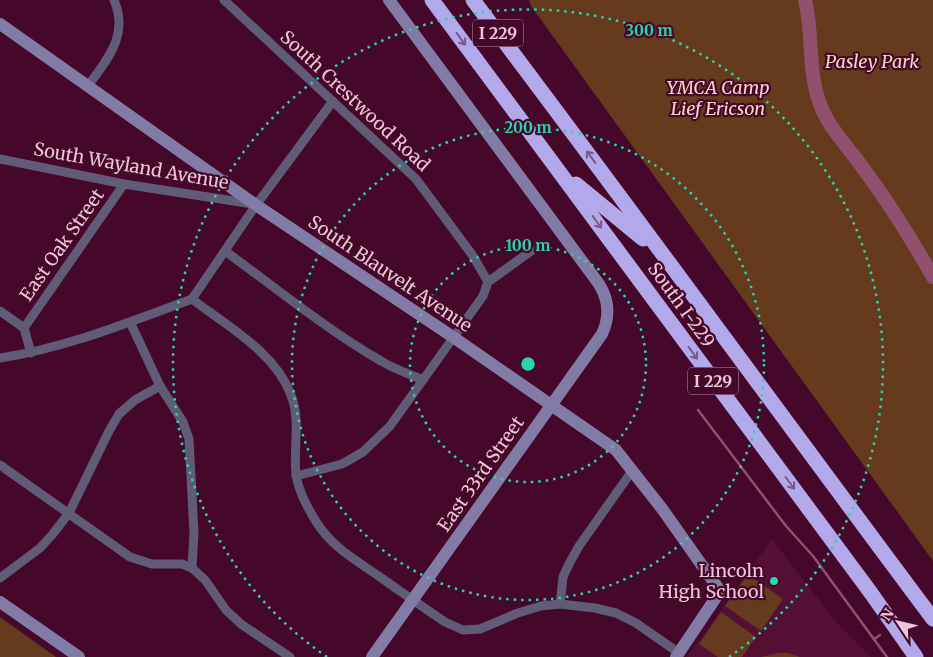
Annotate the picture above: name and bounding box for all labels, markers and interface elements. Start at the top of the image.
road number: I 229 [473,19,523,46]
text: 300 m [625,21,673,40]
street label: South Crestwood Road [276,25,435,176]
one-way arrow [456,32,466,46]
park label: Pasley Park [825,50,919,73]
park label: YMCA Camp Lief Ericson [666,76,770,120]
text: 200 m [504,118,552,137]
street label: South Wayland Avenue [32,137,230,194]
one-way arrow [585,151,596,164]
street label: East Oak Street [14,184,109,305]
street label: South Blauvelt Avenue [304,210,477,337]
one-way arrow [591,215,602,228]
text: 100 m [506,236,550,255]
street label: South I-229 [643,258,720,352]
one-way arrow [688,346,698,360]
centre of rings [519,355,537,373]
road number: I 229 [688,368,738,394]
street label: East 33rd Street [432,412,529,536]
one-way arrow [785,476,795,490]
place label: Lincoln High School [659,559,764,603]
marker: Lincoln High School [768,575,780,587]
north arrow [873,597,923,647]
text: N [877,605,898,624]

